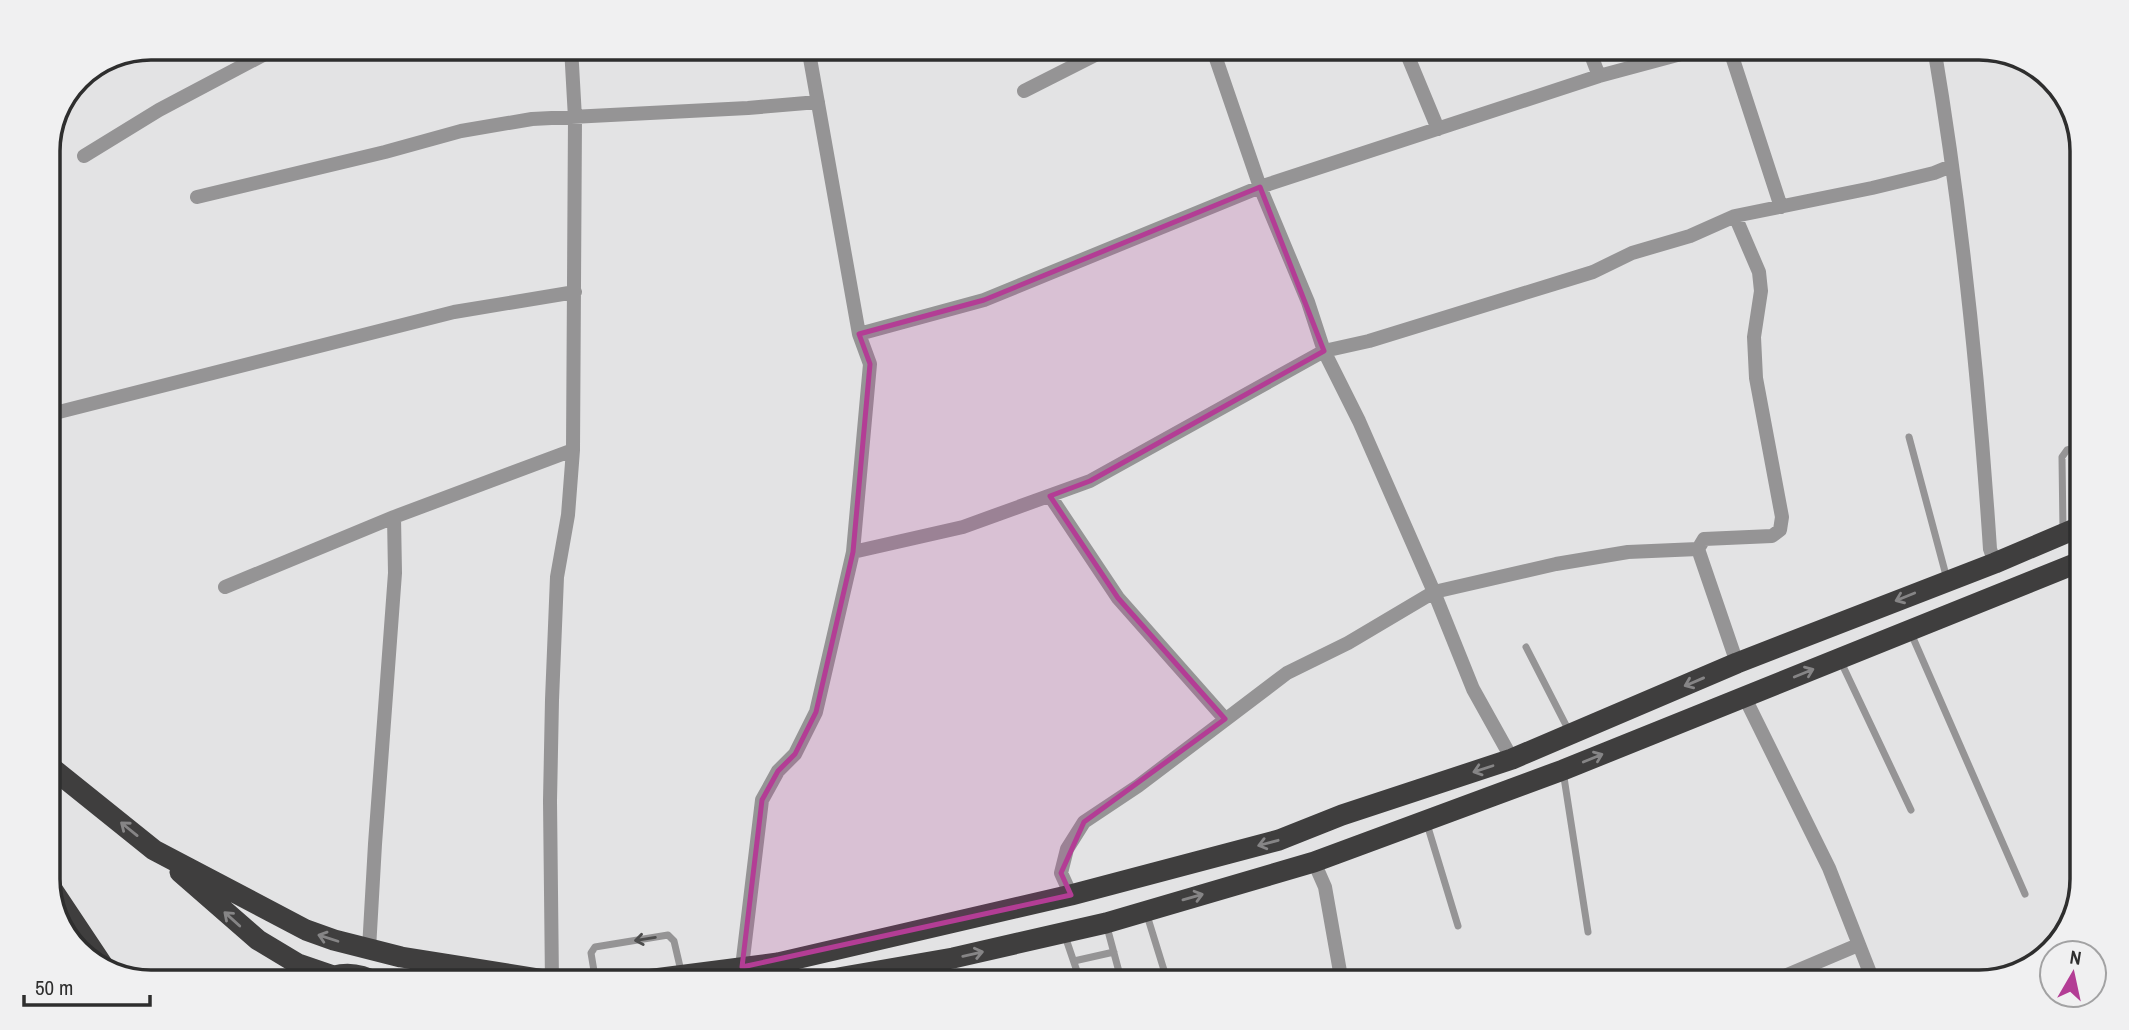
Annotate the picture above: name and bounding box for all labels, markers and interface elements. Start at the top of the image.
one-way arrow [1894,591,1916,604]
one-way arrow [1792,665,1814,678]
one-way arrow [1683,676,1705,689]
one-way arrow [1582,751,1603,764]
one-way arrow [1473,764,1495,776]
one-way arrow [121,822,139,837]
one-way arrow [1258,837,1280,850]
one-way arrow [1182,890,1204,903]
one-way arrow [223,911,241,927]
one-way arrow [318,930,340,943]
one-way arrow [634,933,657,946]
north arrow [2038,939,2108,1009]
text: N [2068,943,2083,971]
one-way arrow [961,947,984,960]
scale bar [24,964,150,1008]
text: 50 m [35,973,73,1002]

